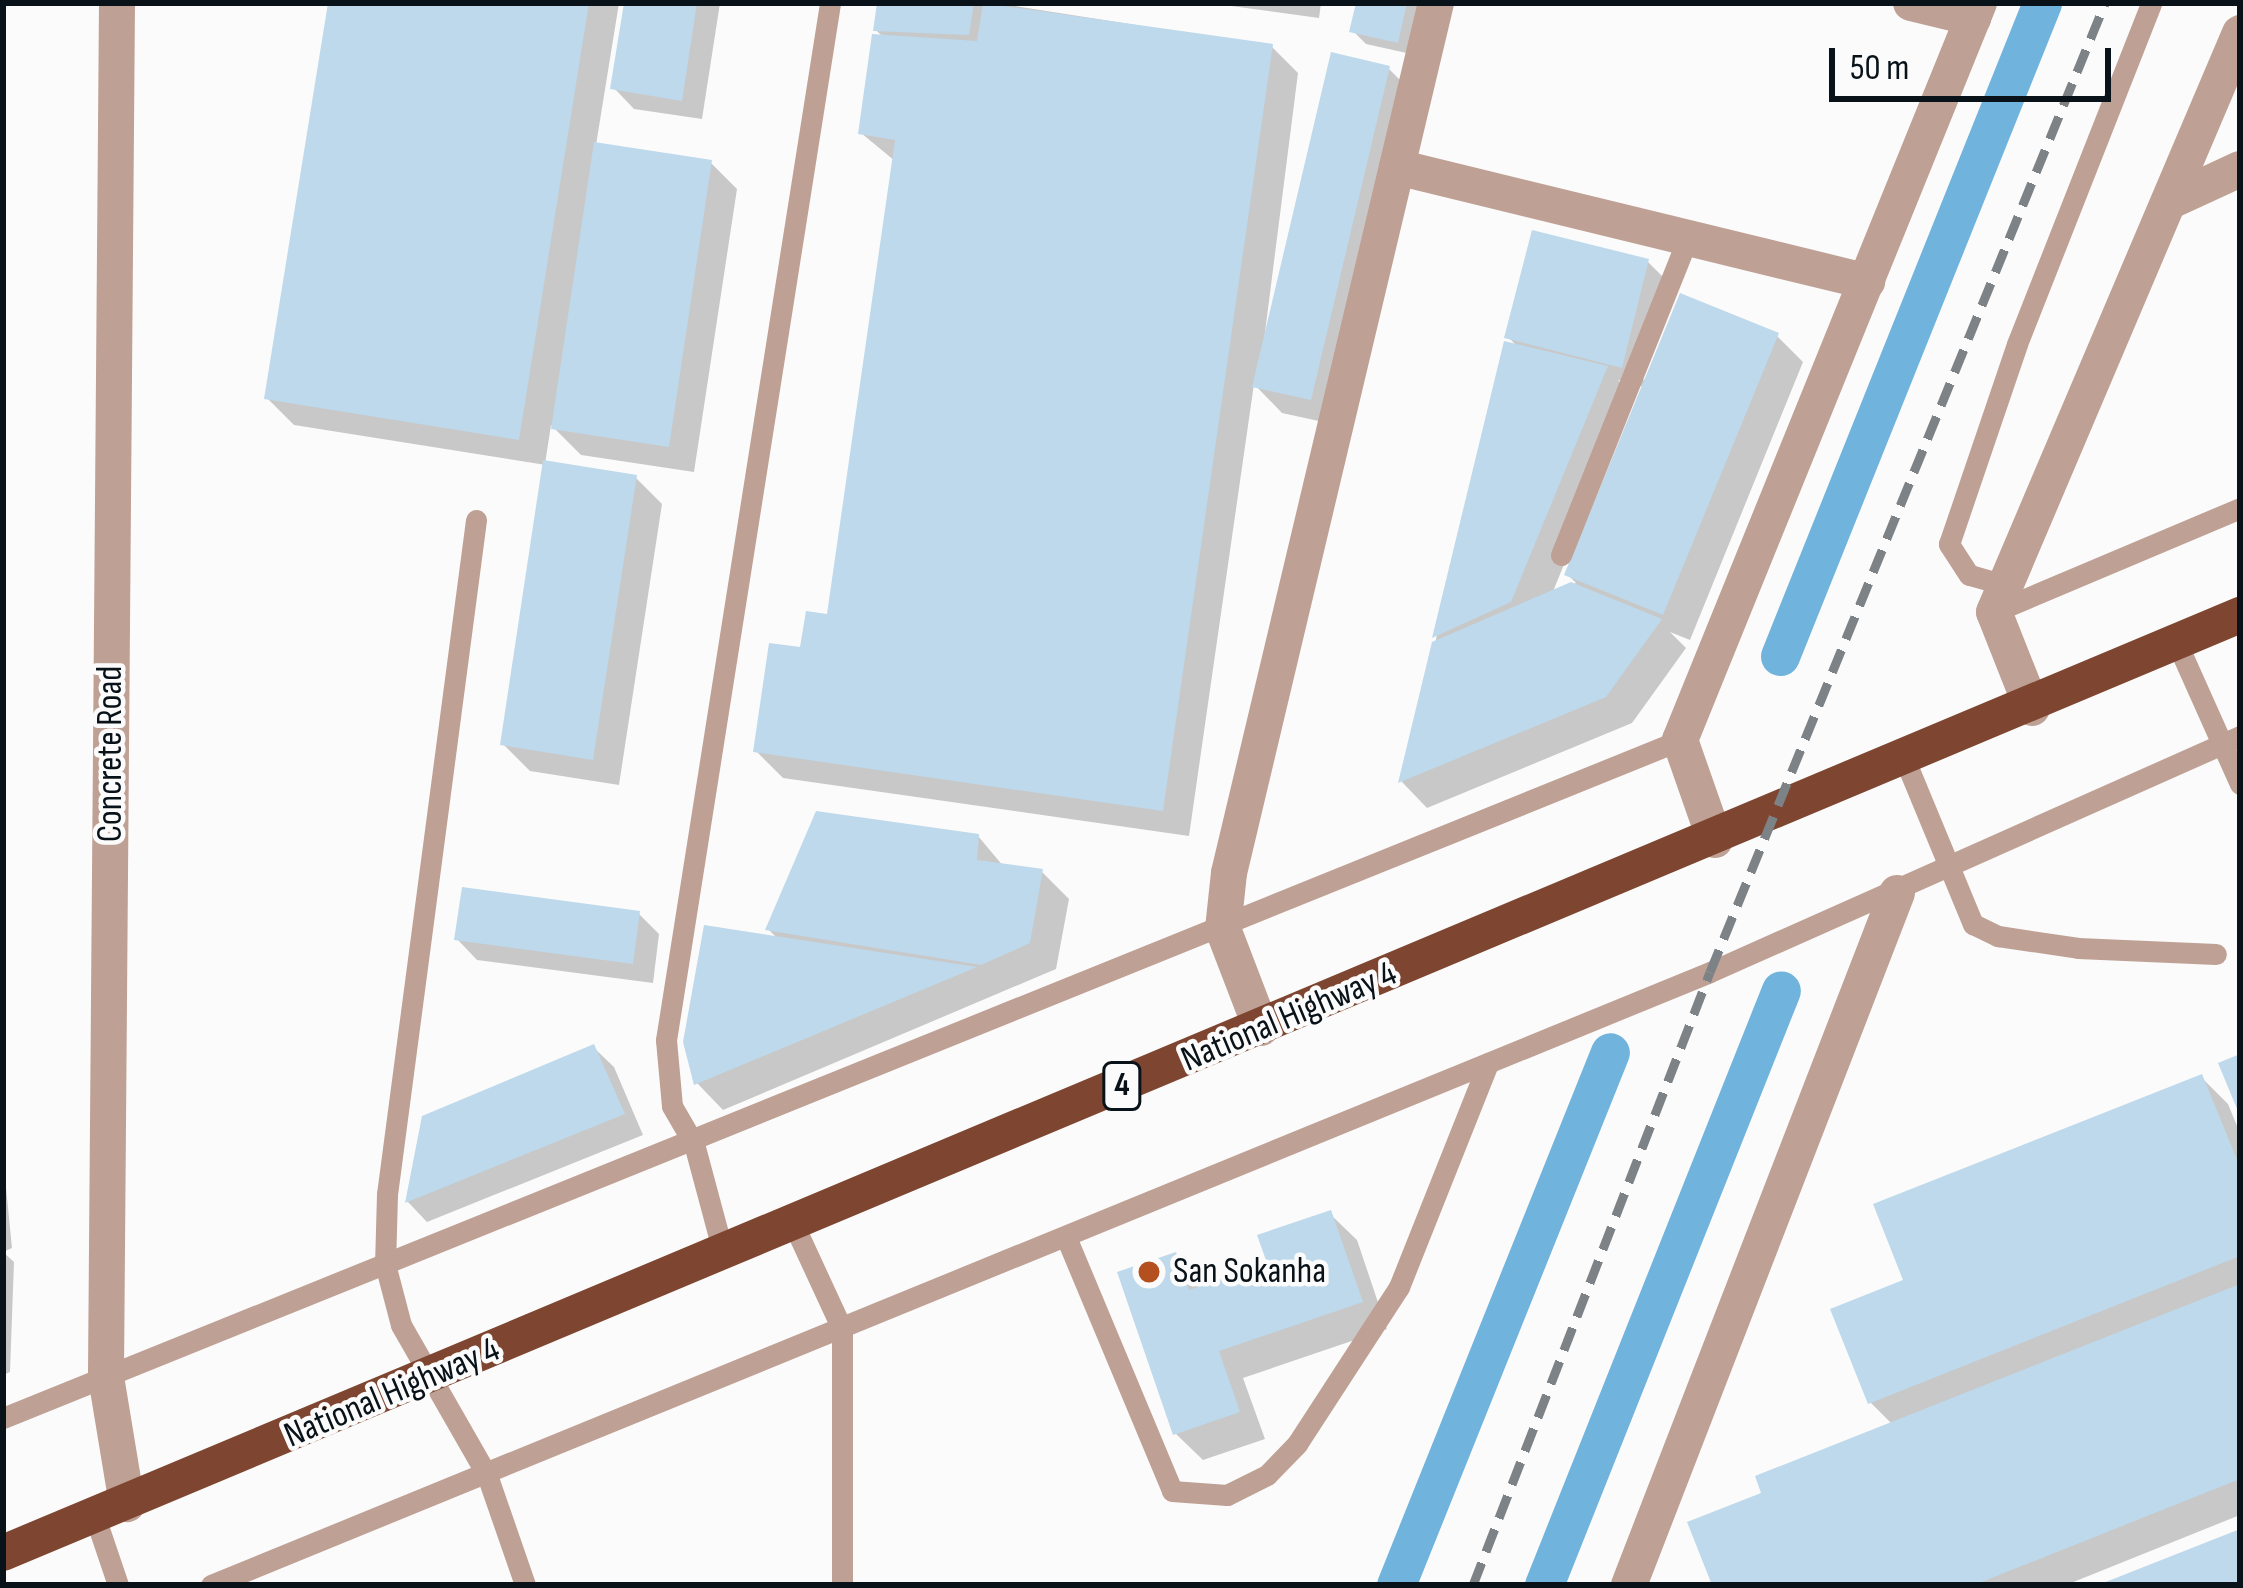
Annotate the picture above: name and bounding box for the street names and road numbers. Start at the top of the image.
street label: Concrete Road [89,666,133,842]
street label: National Highway 4 [1175,952,1403,1082]
road number: 4 [1101,1059,1143,1113]
street label: National Highway 4 [278,1328,506,1458]

